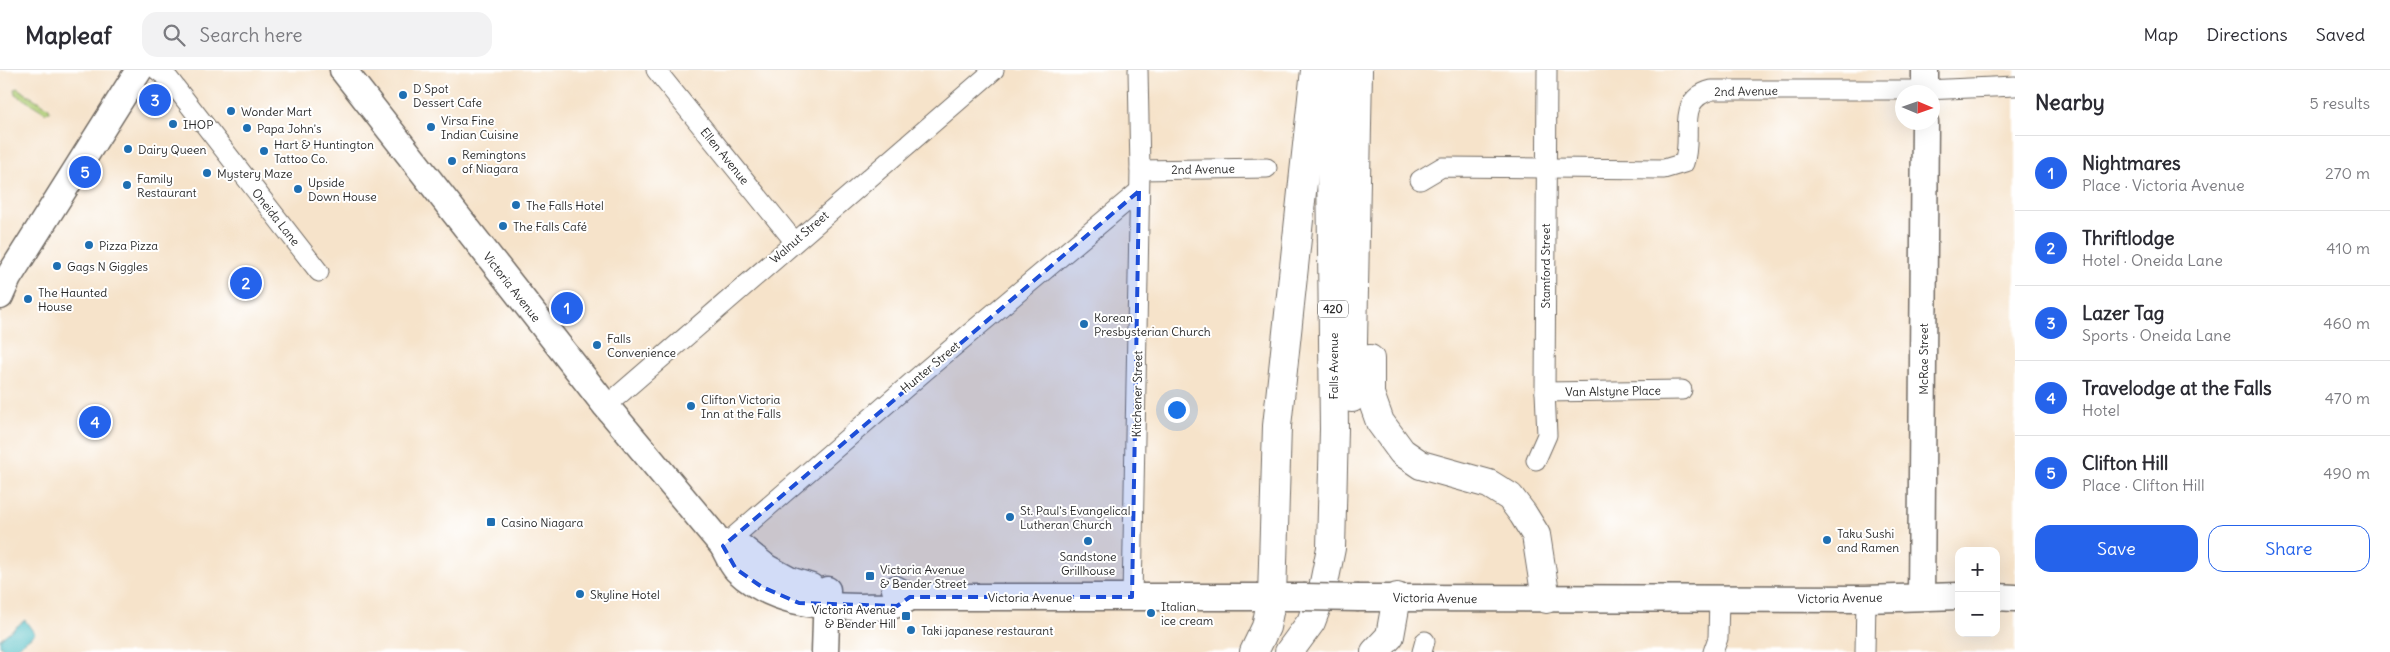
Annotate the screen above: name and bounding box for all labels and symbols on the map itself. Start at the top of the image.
pin: 3 [139,81,171,119]
place label: D Spot Dessert Cafe [413,81,482,110]
street label: 2nd Avenue [1714,83,1778,99]
north arrow [1895,85,1940,130]
marker: D Spot Dessert Cafe [397,89,409,101]
place label: Wonder Mart [241,104,312,119]
marker: Wonder Mart [225,105,237,117]
place label: Virsa Fine Indian Cuisine [441,113,518,142]
place label: IHOP [183,117,213,132]
marker: IHOP [167,118,179,130]
place label: Papa John's [257,121,322,136]
marker: Virsa Fine Indian Cuisine [425,121,437,133]
marker: Papa John's [241,122,253,134]
street label: Ellen Avenue [697,124,753,188]
place label: Hart & Huntington Tattoo Co. [274,137,374,166]
place label: Dairy Queen [138,142,207,157]
marker: Dairy Queen [122,143,134,155]
marker: Hart & Huntington Tattoo Co. [258,145,270,157]
place label: Remingtons of Niagara [462,147,526,176]
pin: 5 [69,153,101,191]
marker: Remingtons of Niagara [446,155,458,167]
street label: 2nd Avenue [1171,161,1235,177]
place label: Mystery Maze [217,166,292,181]
marker: Mystery Maze [201,167,213,179]
place label: Family Restaurant [137,171,197,200]
place label: Upside Down House [308,175,377,204]
marker: Family Restaurant [121,179,133,191]
marker: Upside Down House [292,183,304,195]
street label: Oneida Lane [249,185,303,249]
place label: The Falls Hotel [526,198,604,213]
marker: The Falls Hotel [510,199,522,211]
street label: Walnut Street [767,207,831,267]
place label: The Falls Café [513,219,587,234]
marker: The Falls Café [497,220,509,232]
street label: Stamford Street [1538,223,1553,309]
place label: Pizza Pizza [99,238,158,253]
marker: Pizza Pizza [83,239,95,251]
street label: Victoria Avenue [480,249,544,325]
place label: Gags N Giggles [67,259,148,274]
marker: Gags N Giggles [51,260,63,272]
pin: 2 [230,264,262,302]
place label: The Haunted House [38,285,107,314]
pin: 1 [551,289,583,327]
marker: The Haunted House [22,293,34,305]
road number: 420 [1318,300,1348,318]
place label: Korean Presbysterian Church [1094,310,1211,339]
marker: Korean Presbysterian Church [1078,318,1090,330]
street label: McRae Street [1916,323,1931,395]
place label: Falls Convenience [607,331,676,360]
street label: Falls Avenue [1326,333,1341,400]
street label: Hunter Street [897,338,963,396]
marker: Falls Convenience [591,339,603,351]
street label: Kitchener Street [1129,350,1145,438]
street label: Van Alstyne Place [1565,383,1661,399]
place label: Clifton Victoria Inn at the Falls [701,392,781,421]
your location [1164,397,1190,423]
marker: Clifton Victoria Inn at the Falls [685,400,697,412]
pin: 4 [79,403,111,441]
place label: St. Paul's Evangelical Lutheran Church [1020,503,1130,532]
marker: St. Paul's Evangelical Lutheran Church [1004,511,1016,523]
place label: Casino Niagara [501,515,583,530]
marker: Casino Niagara [485,516,497,528]
place label: Taku Sushi and Ramen [1837,526,1899,555]
marker: Taku Sushi and Ramen [1821,534,1833,546]
marker: Sandstone Grillhouse [1082,535,1094,547]
place label: Sandstone Grillhouse [1059,549,1117,578]
place label: Victoria Avenue & Bender Street [880,562,967,591]
marker: Victoria Avenue & Bender Street [864,570,876,582]
place label: Skyline Hotel [590,587,660,602]
marker: Skyline Hotel [574,588,586,600]
street label: Victoria Avenue [988,590,1072,605]
street label: Victoria Avenue [1393,590,1477,606]
street label: Victoria Avenue [1798,590,1882,606]
place label: Italian ice cream [1161,599,1214,628]
place label: Victoria Avenue & Bender Hill [811,602,896,631]
marker: Italian ice cream [1145,607,1157,619]
marker: Victoria Avenue & Bender Hill [900,610,912,622]
place label: Taki japanese restaurant [921,623,1053,638]
marker: Taki japanese restaurant [905,624,917,636]

